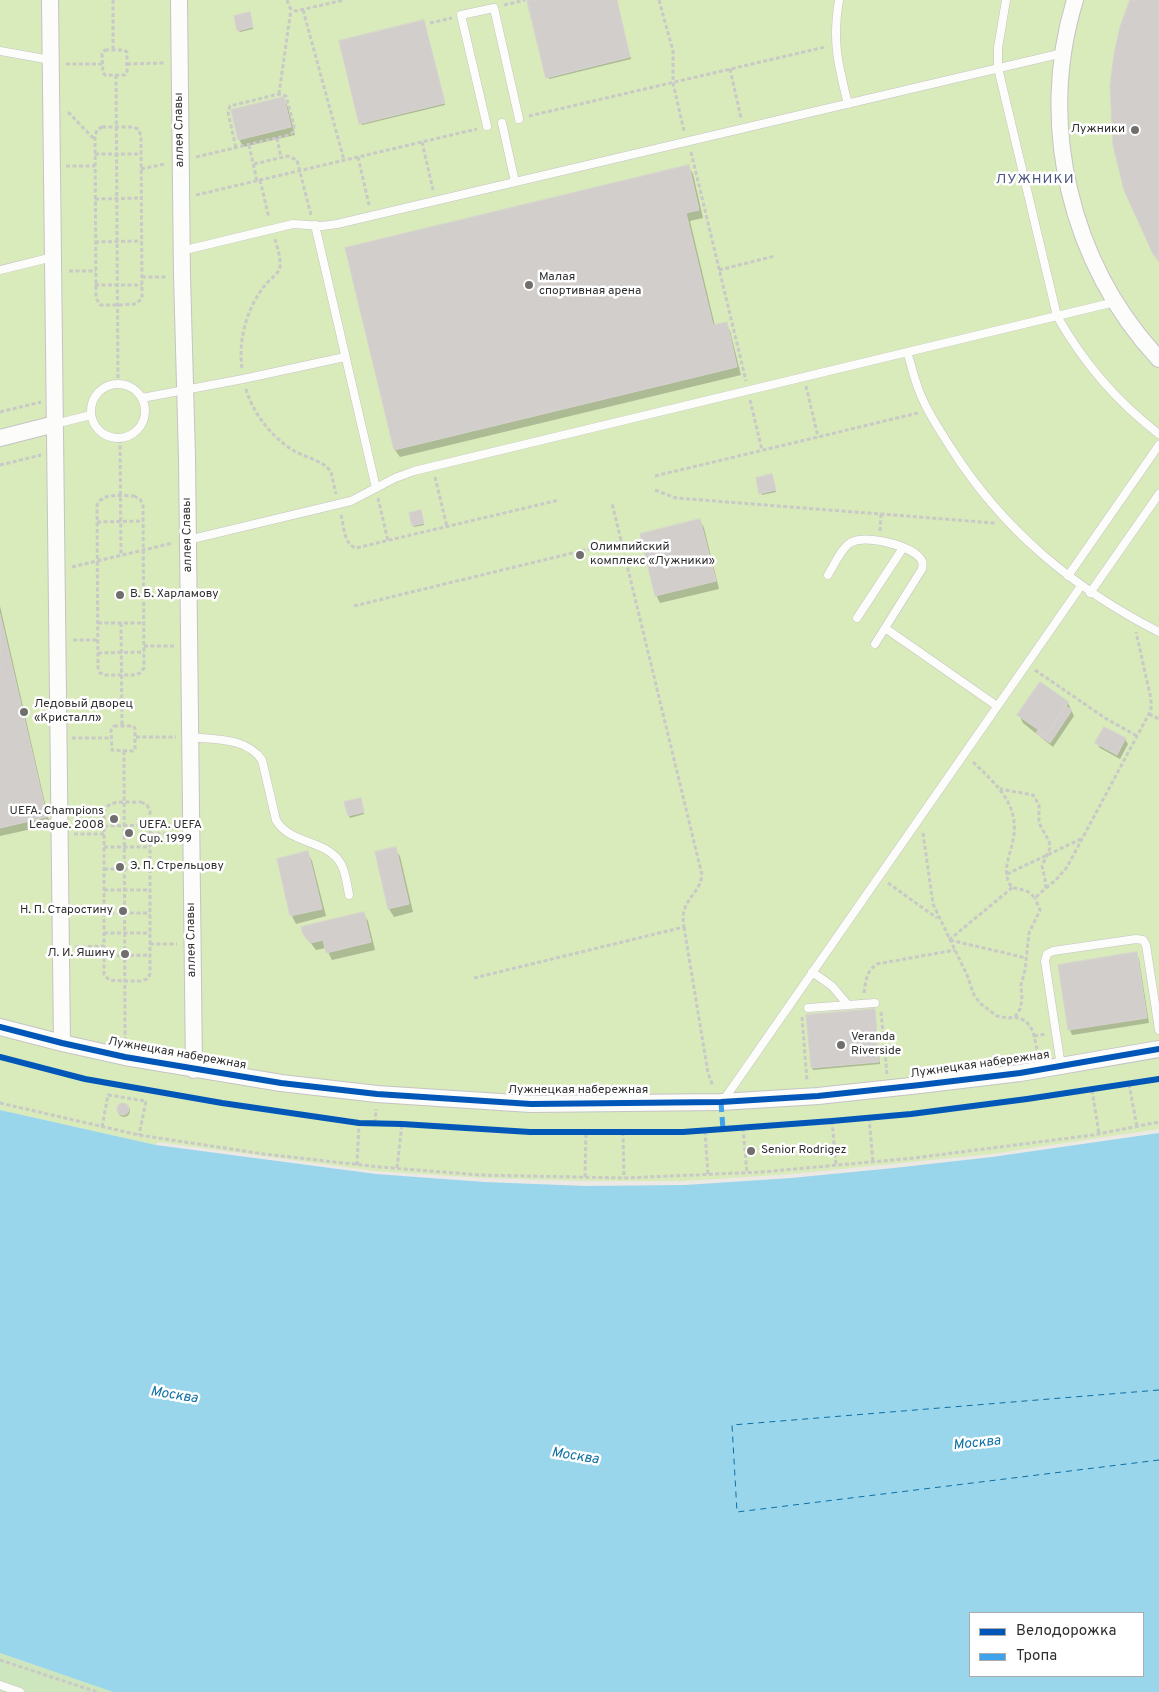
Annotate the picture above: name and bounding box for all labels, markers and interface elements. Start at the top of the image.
street label: аллея Славы [172,92,188,168]
place label: Лужники [1071,123,1125,137]
marker: Лужники [1129,124,1141,136]
district label: ЛУЖНИКИ [995,172,1075,188]
place label: Малая спортивная арена [539,271,641,299]
marker: Малая спортивная арена [523,279,535,291]
street label: аллея Славы [180,497,196,573]
place label: Олимпийский комплекс «Лужники» [590,541,715,569]
marker: Олимпийский комплекс «Лужники» [574,549,586,561]
place label: В. Б. Харламову [130,588,219,602]
marker: В. Б. Харламову [114,589,126,601]
place label: Ледовый дворец «Кристалл» [34,698,133,726]
marker: Ледовый дворец «Кристалл» [18,706,30,718]
place label: UEFA. Champions League. 2008 [10,805,104,833]
marker: UEFA. Champions League. 2008 [108,813,120,825]
place label: UEFA. UEFA Cup. 1999 [139,819,202,847]
marker: UEFA. UEFA Cup. 1999 [123,827,135,839]
place label: Э. П. Стрельцову [130,860,224,874]
marker: Э. П. Стрельцову [114,861,126,873]
street label: аллея Славы [184,902,200,978]
place label: Н. П. Старостину [20,904,113,918]
marker: Н. П. Старостину [117,905,129,917]
place label: Л. И. Яшину [47,947,115,961]
marker: Л. И. Яшину [119,948,131,960]
place label: Veranda Riverside [851,1031,901,1059]
street label: Лужнецкая набережная [107,1035,247,1073]
marker: Veranda Riverside [835,1039,847,1051]
street label: Лужнецкая набережная [909,1048,1051,1082]
street label: Лужнецкая набережная [508,1084,648,1098]
place label: Senior Rodrigez [761,1144,847,1158]
marker: Senior Rodrigez [745,1145,757,1157]
water label: Москва [149,1384,199,1408]
water label: Москва [952,1433,1002,1455]
water label: Москва [550,1445,600,1469]
legend [969,1612,1144,1677]
text: Велодорожка [1016,1622,1116,1641]
text: Тропа [1016,1647,1057,1666]

